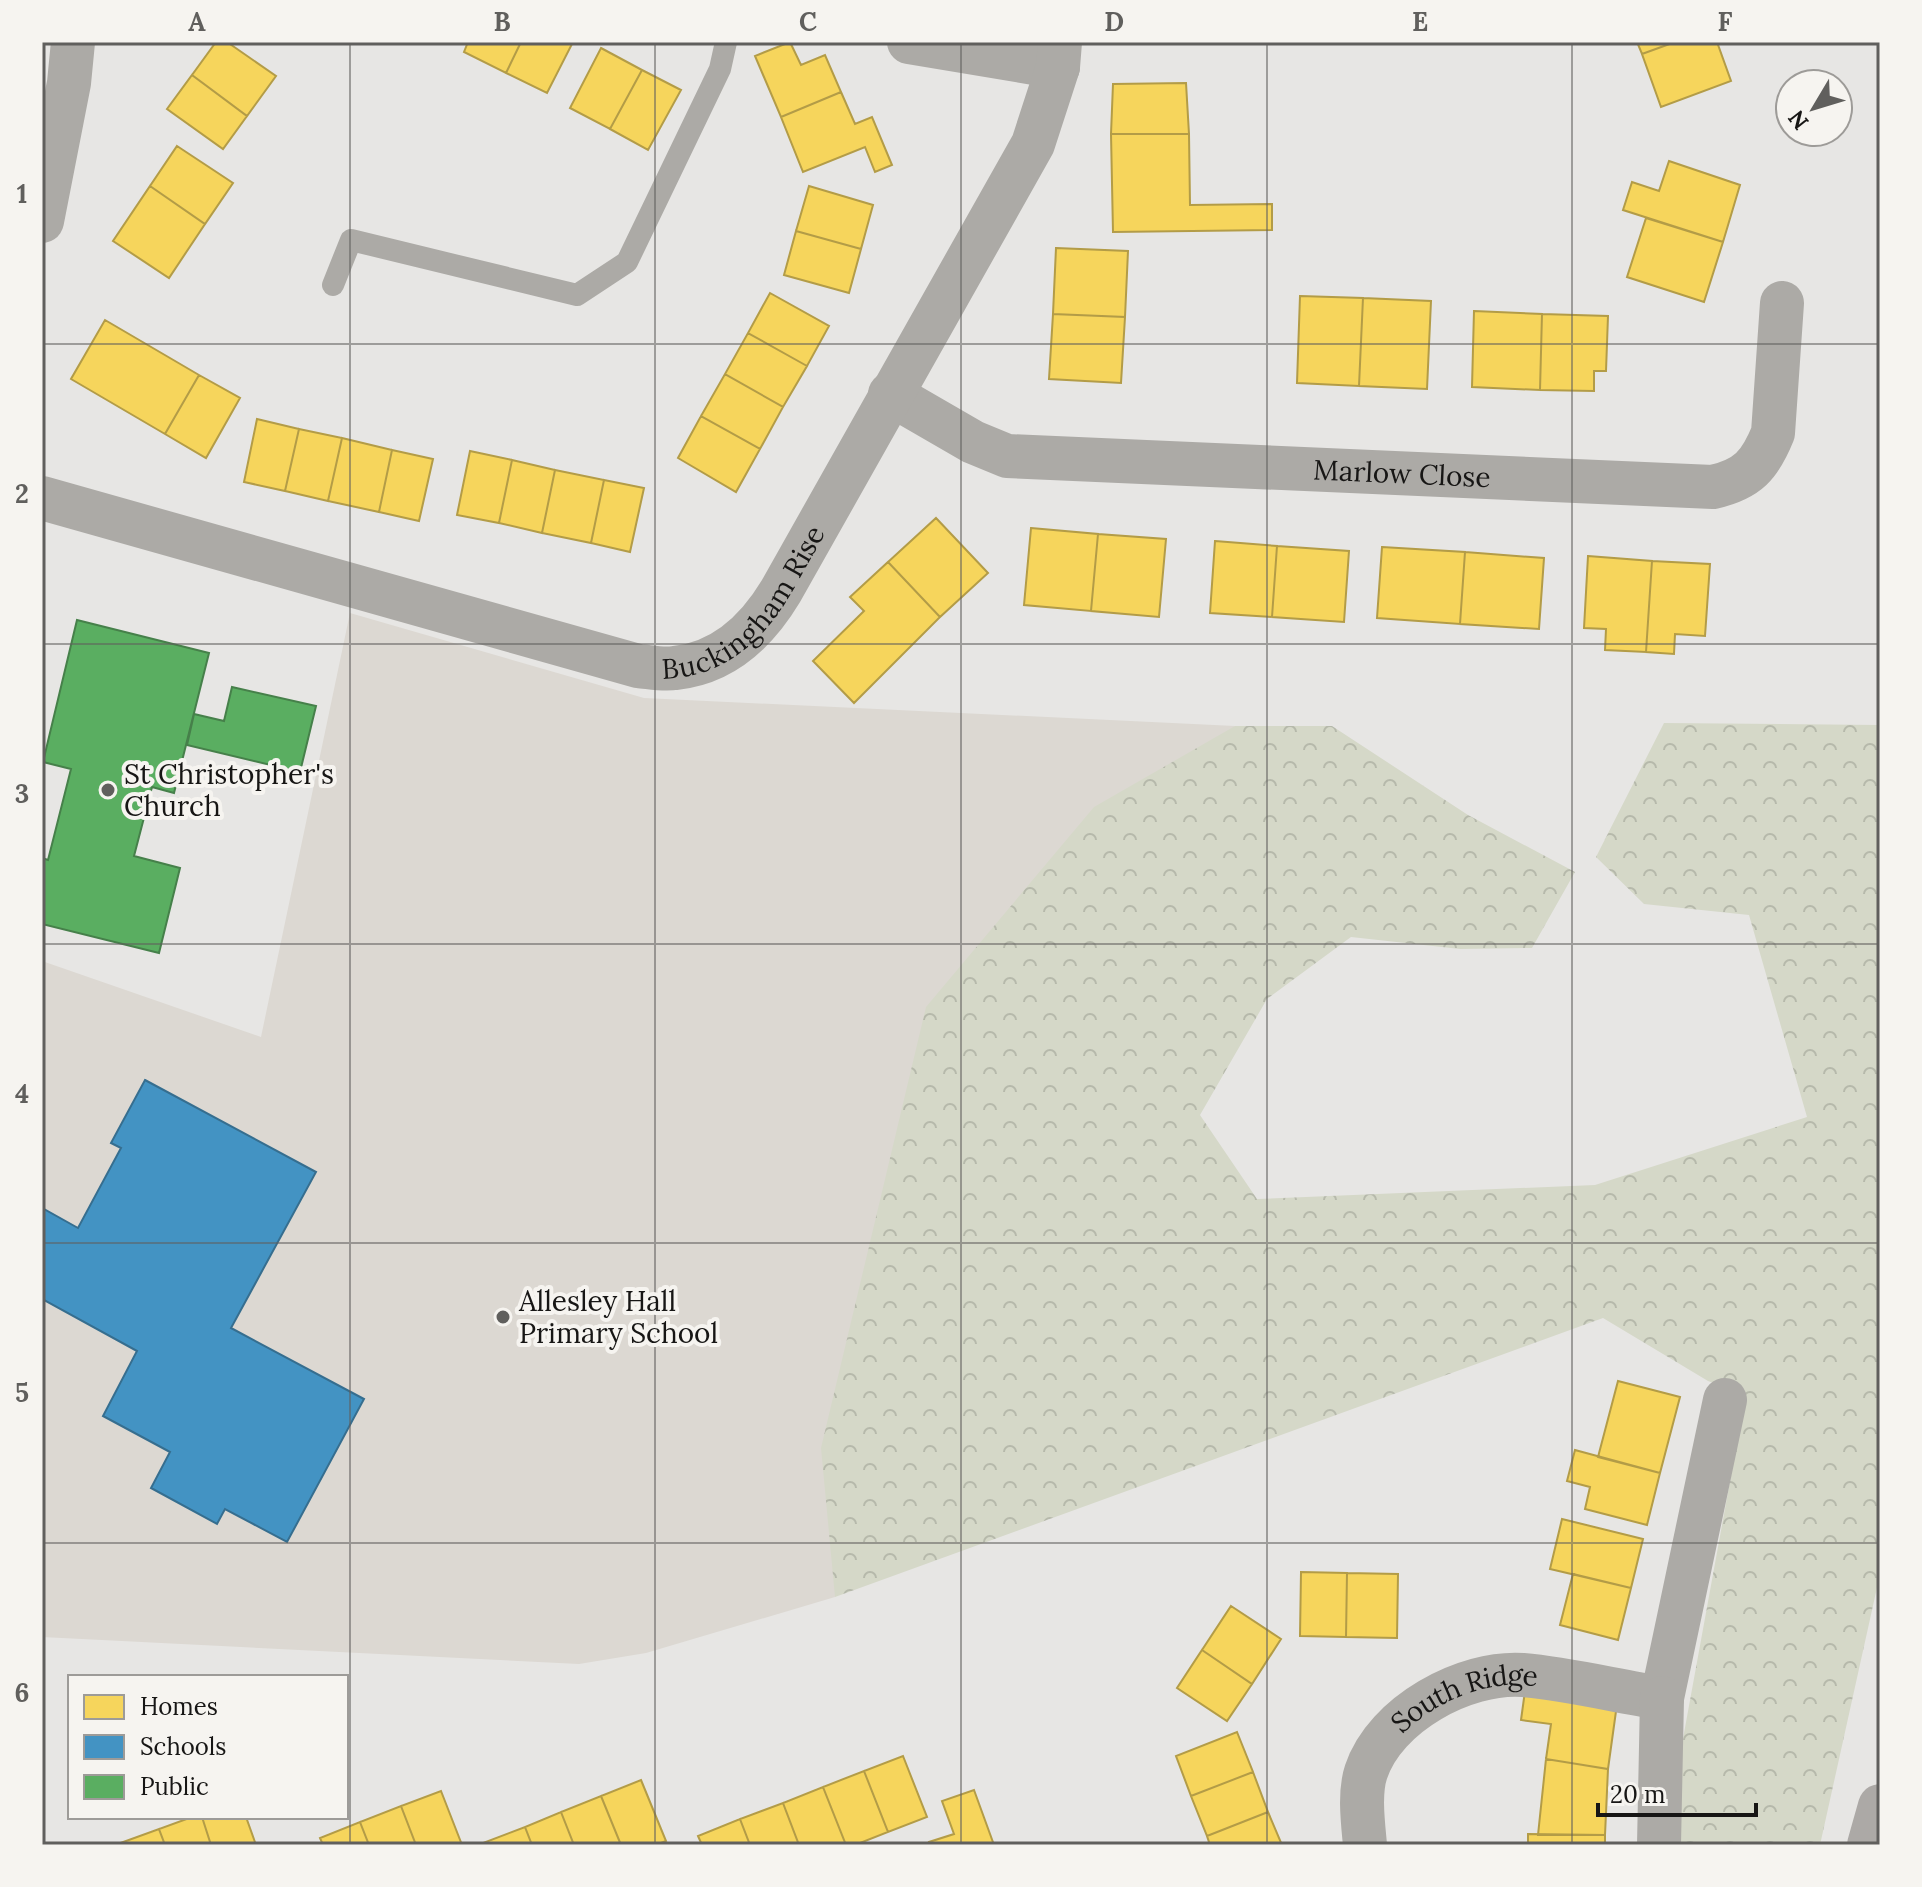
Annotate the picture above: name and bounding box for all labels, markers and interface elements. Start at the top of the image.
text: A [188,5,206,38]
text: B [493,5,511,38]
text: C [799,5,817,38]
text: D [1104,5,1124,38]
text: E [1412,5,1428,38]
text: F [1718,5,1733,38]
north arrow [1774,68,1854,148]
text: N [1782,105,1815,136]
text: 1 [17,177,27,210]
street label: Marlow Close [1313,451,1491,495]
text: 2 [15,477,29,510]
street label: Buckingham Rise [660,519,832,687]
place label: St Christopher's Church [124,756,334,824]
text: 3 [15,777,29,810]
marker: St Christopher's Church [99,781,117,799]
text: 4 [15,1077,29,1110]
place label: Allesley Hall Primary School [518,1283,718,1351]
marker: Allesley Hall Primary School [494,1308,512,1326]
text: 5 [15,1376,29,1409]
street label: South Ridge [1383,1657,1540,1740]
legend [68,1675,348,1819]
text: 6 [15,1676,29,1709]
text: Homes [140,1691,218,1722]
text: Schools [140,1731,226,1762]
scale bar [1598,1767,1756,1817]
text: Public [140,1771,209,1802]
text: 20 m [1610,1779,1666,1810]

